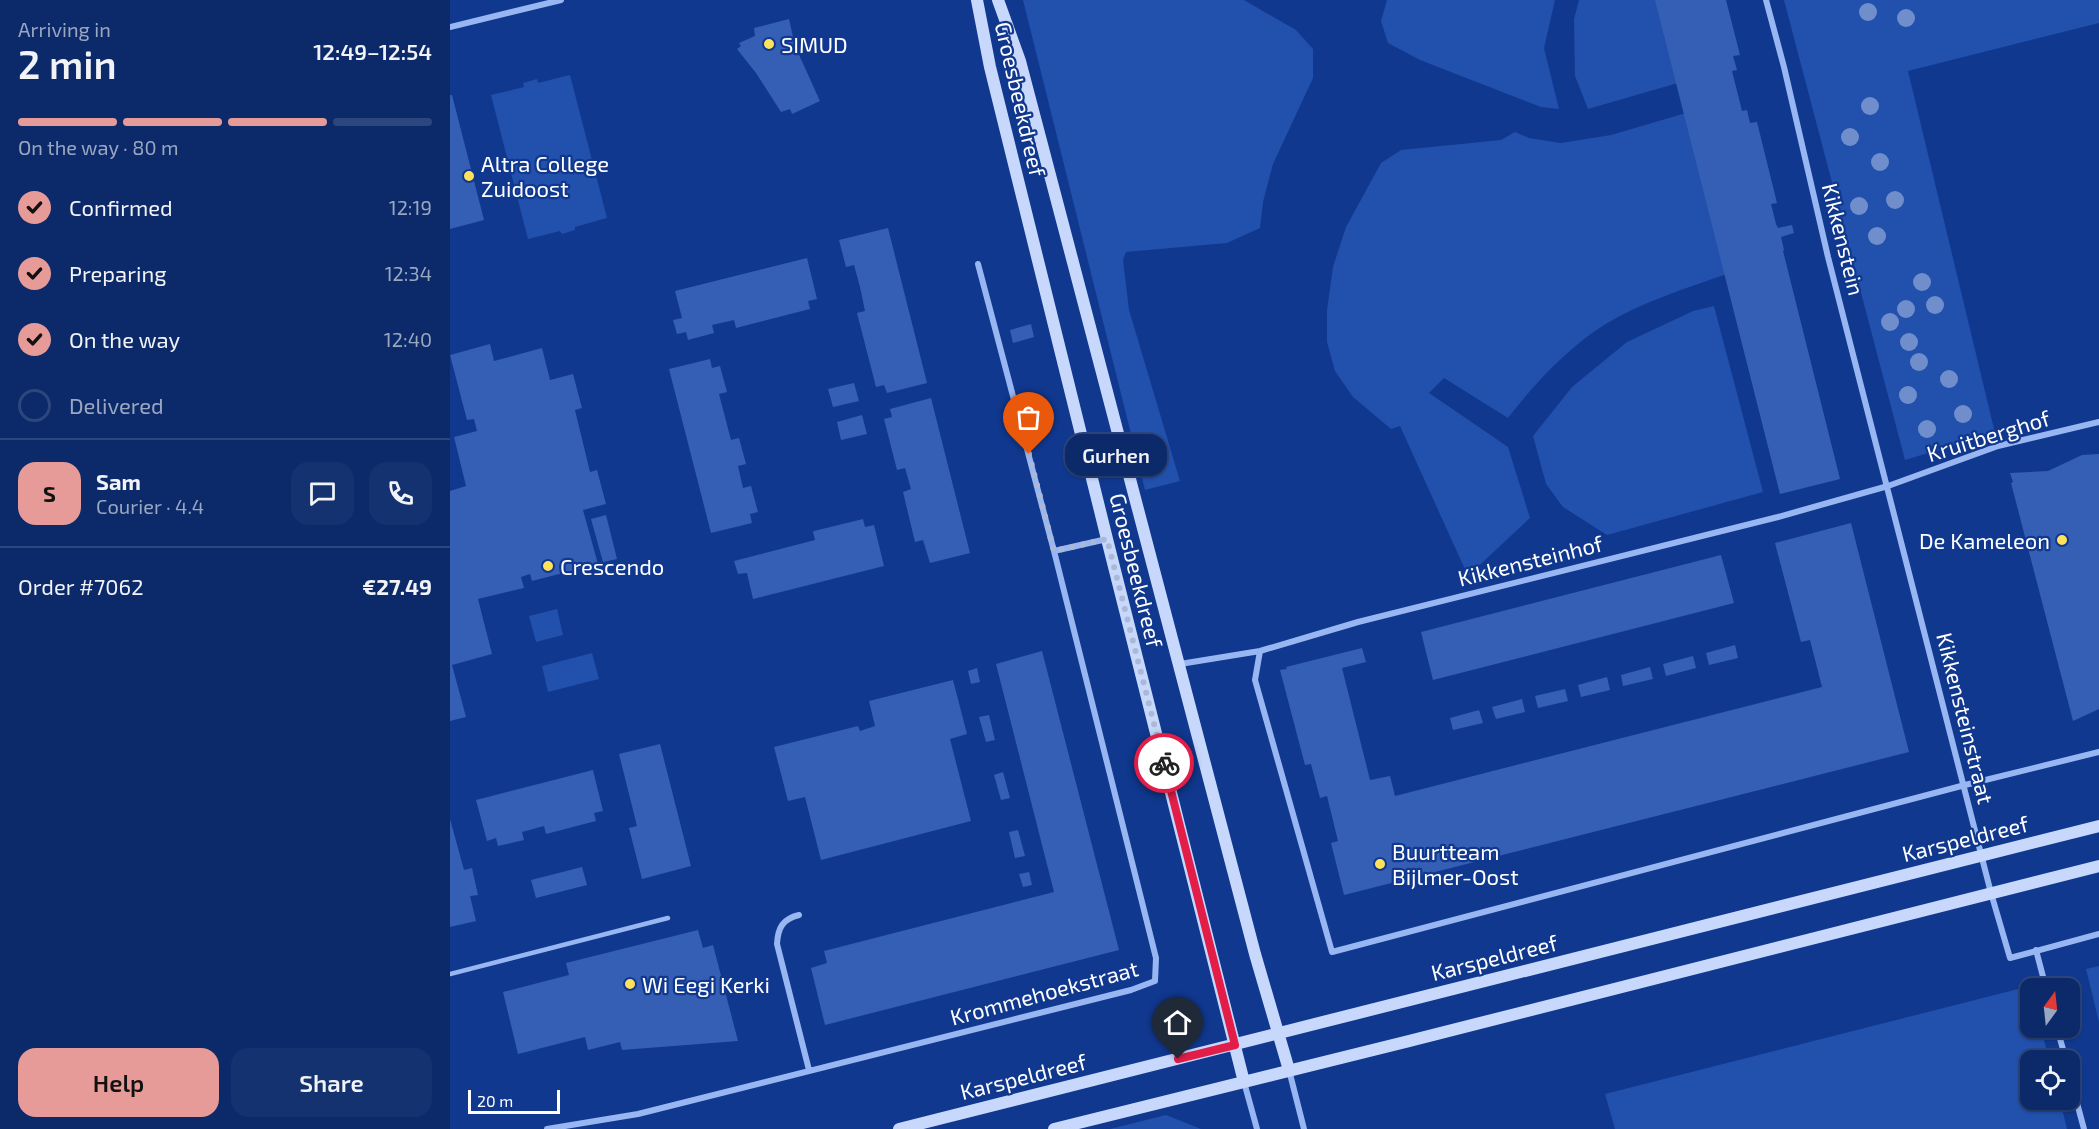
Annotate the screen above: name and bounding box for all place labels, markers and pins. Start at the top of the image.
place label: SIMUD [781,31,848,57]
marker: SIMUD [762,37,776,51]
place label: Altra College Zuidoost [481,150,609,201]
marker: Altra College Zuidoost [462,169,476,183]
pin [1003,392,1054,454]
callout: Gurhen [1065,433,1167,475]
place label: De Kameleon [1919,527,2050,553]
marker: De Kameleon [2055,533,2069,547]
place label: Crescendo [560,553,664,579]
marker: Crescendo [541,559,555,573]
place label: Buurtteam Bijlmer-Oost [1392,838,1519,890]
marker: Buurtteam Bijlmer-Oost [1373,857,1387,871]
place label: Wi Eegi Kerki [642,971,770,997]
marker: Wi Eegi Kerki [623,977,637,991]
pin [1152,997,1203,1059]

